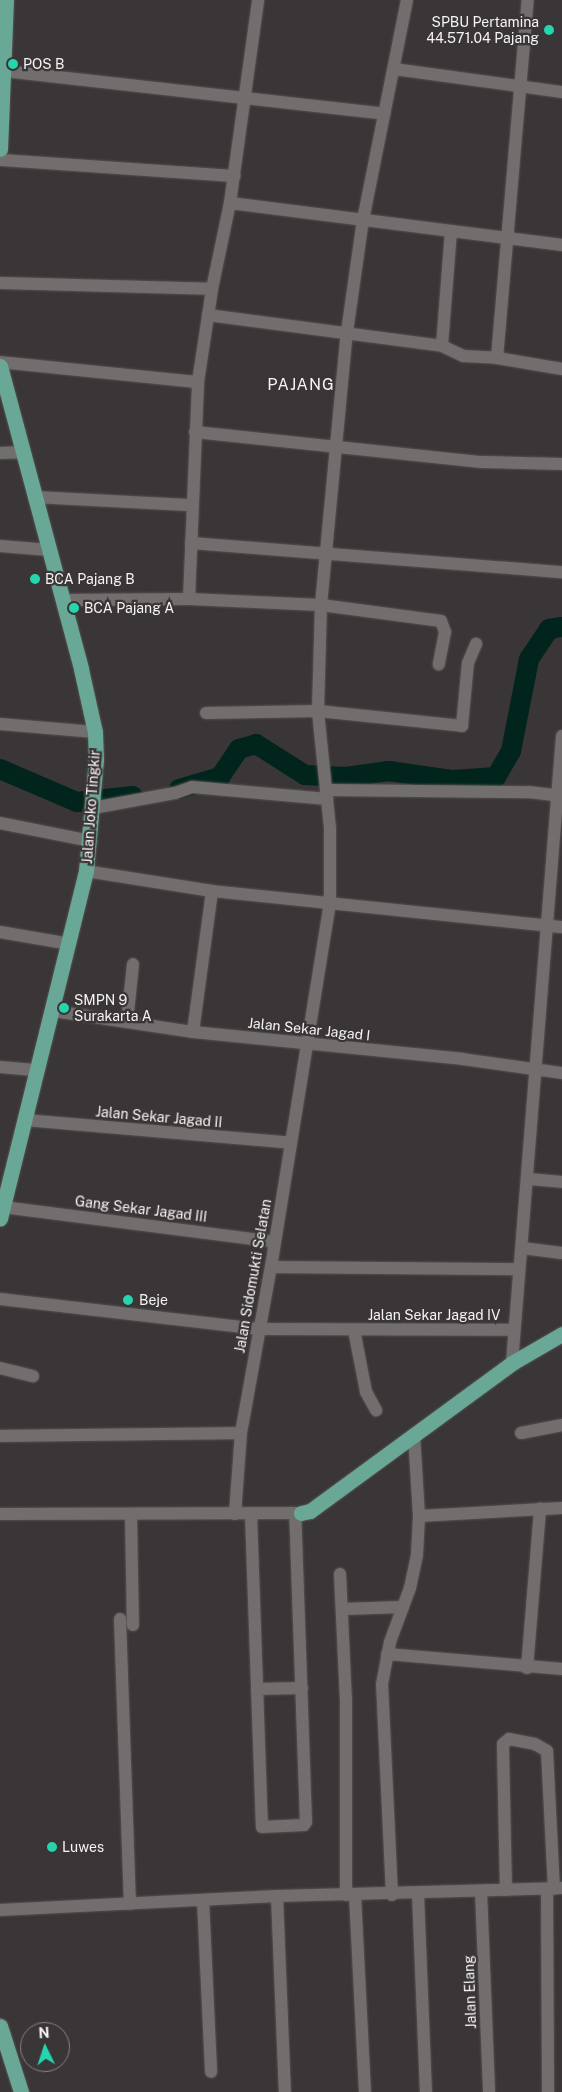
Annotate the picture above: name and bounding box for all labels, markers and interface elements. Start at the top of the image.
place label: SPBU Pertamina 44.571.04 Pajang [426,14,539,46]
marker: SPBU Pertamina 44.571.04 Pajang [543,24,555,36]
place label: POS B [23,56,64,72]
marker: POS B [7,58,19,70]
district label: PAJANG [266,375,336,395]
place label: BCA Pajang B [45,571,135,587]
marker: BCA Pajang B [29,573,41,585]
place label: BCA Pajang A [84,600,174,616]
marker: BCA Pajang A [68,602,80,614]
street label: Jalan Joko Tingkir [79,749,103,865]
place label: SMPN 9 Surakarta A [74,992,152,1024]
marker: SMPN 9 Surakarta A [58,1002,70,1014]
street label: Jalan Sekar Jagad I [247,1014,371,1044]
street label: Jalan Sekar Jagad II [95,1103,223,1131]
street label: Gang Sekar Jagad III [74,1193,208,1225]
street label: Jalan Sidomukti Selatan [231,1198,275,1354]
place label: Beje [139,1292,168,1308]
marker: Beje [121,1293,135,1307]
street label: Jalan Sekar Jagad IV [368,1307,500,1323]
place label: Luwes [62,1839,104,1855]
marker: Luwes [46,1841,58,1853]
street label: Jalan Elang [460,1955,480,2029]
north arrow [20,2022,70,2072]
text: N [38,2025,50,2041]

